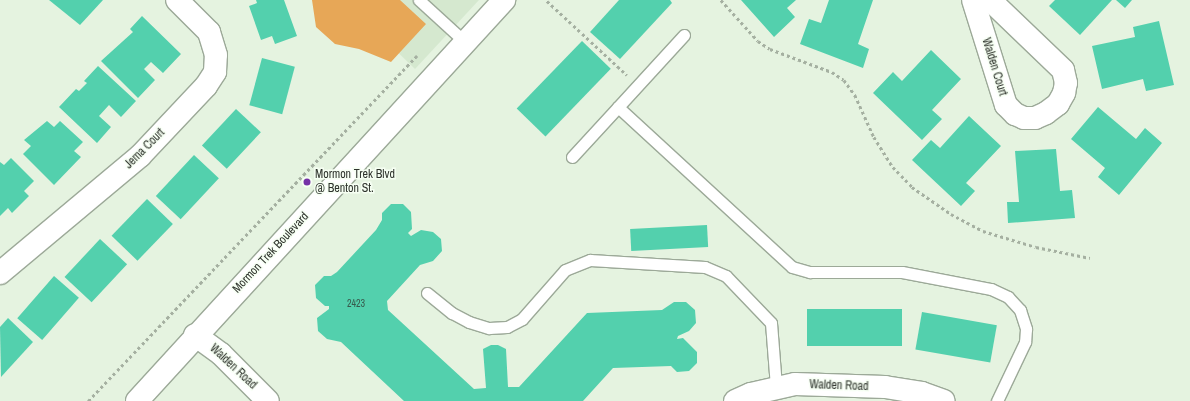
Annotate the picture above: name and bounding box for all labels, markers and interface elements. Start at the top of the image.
street label: Walden Court [978,36,1010,98]
street label: Jema Court [122,126,168,172]
place label: Mormon Trek Blvd @ Benton St. [315,168,395,196]
marker: Mormon Trek Blvd @ Benton St. [302,177,312,187]
street label: Mormon Trek Boulevard [230,210,312,296]
house number: 2423 [347,298,365,310]
street label: Walden Road [206,342,260,392]
street label: Walden Road [809,378,869,394]

